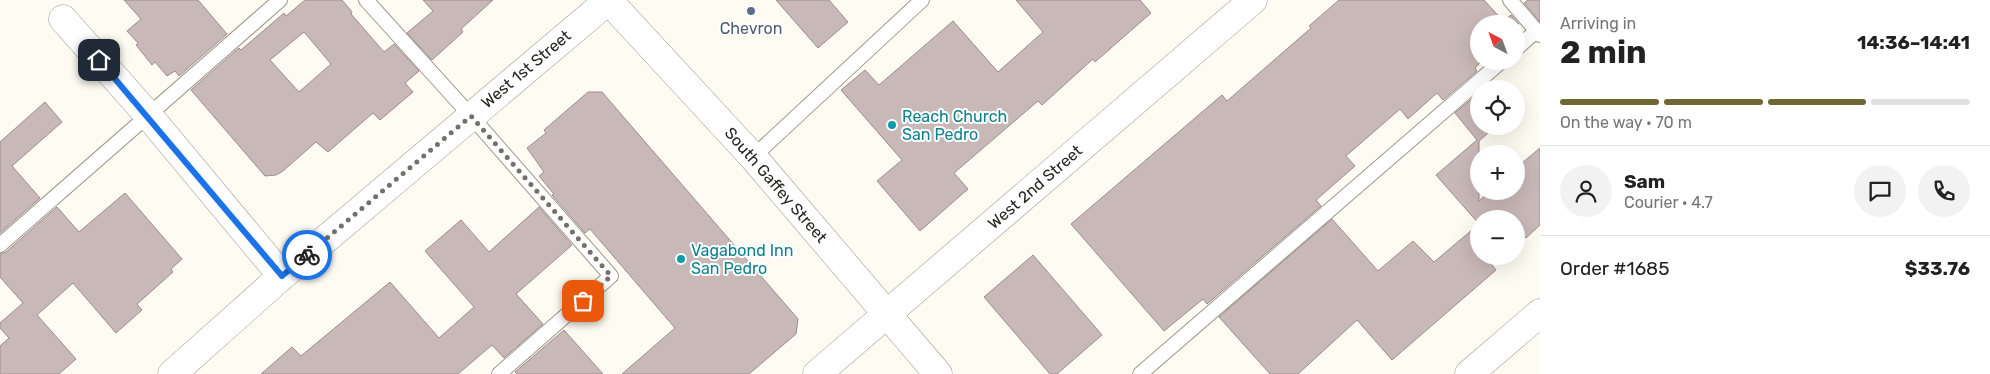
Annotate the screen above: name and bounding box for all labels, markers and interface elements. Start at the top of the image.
marker: Chevron [745,5,757,17]
text: Arriving in [1560,14,1636,33]
north arrow [1470,15,1525,70]
map controls [1470,15,1525,265]
place label: Chevron [720,19,782,38]
street label: West 1st Street [477,26,575,112]
text: 14:36–14:41 [1857,31,1970,54]
text: 2 min [1560,33,1647,71]
pin [78,39,120,81]
icon: home [85,46,113,74]
button: locate [1470,80,1525,135]
place label: Reach Church San Pedro [902,107,1007,144]
text: On the way · 70 m [1560,113,1692,132]
marker: Reach Church San Pedro [886,119,898,131]
street label: South Gaffey Street [721,123,831,247]
street label: West 2nd Street [984,141,1086,233]
button: + [1470,145,1525,200]
button: person [1560,165,1612,217]
button: chat [1854,165,1906,217]
button: phone [1918,165,1970,217]
text: Sam [1624,170,1665,193]
text: Courier · 4.7 [1624,193,1713,212]
button: − [1470,210,1525,265]
courier [282,230,332,280]
icon: bike [293,241,321,269]
place label: Vagabond Inn San Pedro [691,241,793,278]
marker: Vagabond Inn San Pedro [675,253,687,265]
text: Order #1685 [1560,257,1669,280]
text: $33.76 [1905,257,1970,280]
pin [562,280,604,322]
icon: bag [569,287,597,315]

